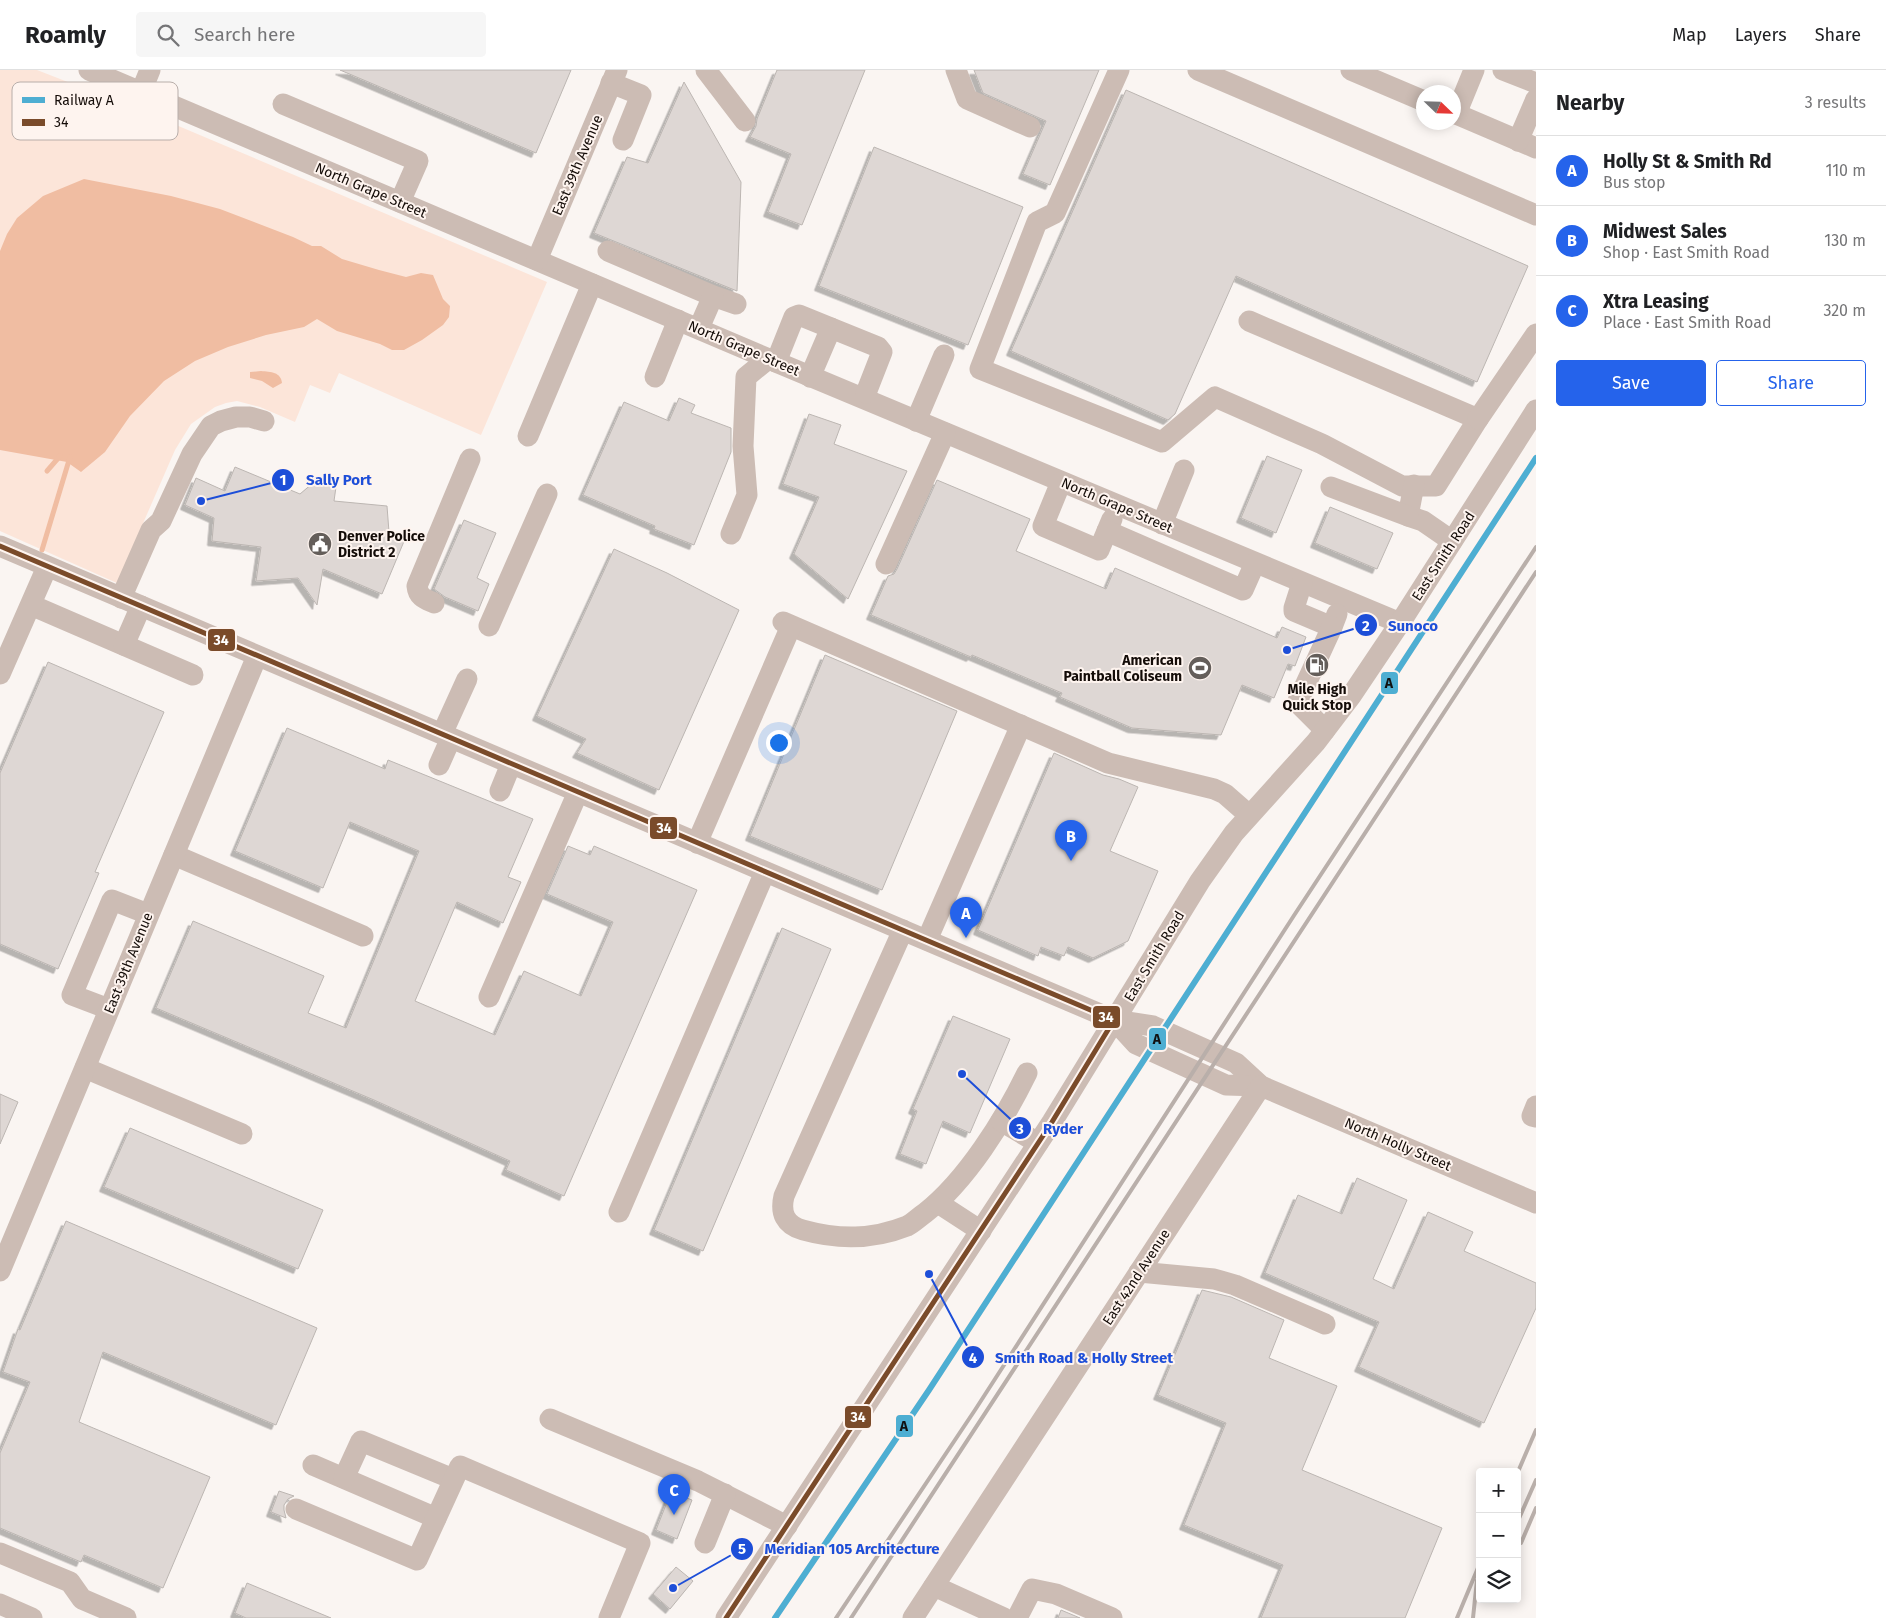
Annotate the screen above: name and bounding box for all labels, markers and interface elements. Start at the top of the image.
search box [136,12,486,57]
text: Roamly [25,21,106,49]
icon: search [154,21,182,49]
text: Search here [194,23,295,46]
text: Map [1672,24,1707,46]
text: Layers [1735,24,1787,46]
text: Share [1815,24,1861,46]
legend [12,82,178,140]
north arrow [1416,85,1461,130]
text: Nearby [1556,90,1624,116]
text: Railway A [54,92,114,109]
text: 3 results [1805,93,1866,112]
street label: East 39th Avenue [549,112,606,218]
text: 34 [54,114,69,131]
text: Holly St & Smith Rd [1603,150,1772,173]
street label: North Grape Street [313,159,430,222]
text: A [1567,161,1577,180]
text: 110 m [1825,161,1866,180]
text: Bus stop [1603,173,1666,192]
text: Midwest Sales [1603,220,1727,243]
text: B [1567,231,1577,250]
text: 130 m [1824,231,1866,250]
text: Shop · East Smith Road [1603,243,1770,262]
text: Xtra Leasing [1603,290,1709,313]
text: C [1567,301,1577,320]
text: 320 m [1823,301,1866,320]
text: Place · East Smith Road [1603,313,1771,332]
street label: North Grape Street [686,317,803,380]
button: Save [1556,360,1706,406]
button: Share [1716,360,1866,406]
callout: Sally Port [271,465,382,495]
text: 1 [280,471,286,489]
text: Sally Port [306,471,372,489]
street label: North Grape Street [1059,474,1176,537]
street label: East Smith Road [1408,508,1479,604]
place label: Denver Police District 2 [338,528,425,561]
public building icon: Denver Police District 2 [307,531,333,557]
callout: Sunoco [1353,610,1448,640]
text: 2 [1362,617,1370,635]
text: Sunoco [1388,617,1438,635]
line badge: 34 [207,628,236,652]
text: 34 [212,632,229,649]
place label: American Paintball Coliseum [1063,652,1182,685]
fuel station icon: Mile High Quick Stop [1304,652,1330,678]
sports icon: American Paintball Coliseum [1187,655,1213,681]
line badge: A [1380,671,1399,695]
text: A [1384,675,1394,692]
place label: Mile High Quick Stop [1282,681,1352,714]
your location [766,730,792,756]
line badge: 34 [649,816,678,840]
text: 34 [655,820,672,837]
pin: B [1055,820,1087,861]
pin: A [950,897,982,938]
street label: East Smith Road [1121,908,1188,1005]
street label: East 39th Avenue [100,910,157,1016]
line badge: 34 [1092,1005,1121,1029]
text: 34 [1097,1009,1114,1026]
line badge: A [1148,1027,1167,1051]
text: A [1152,1031,1162,1048]
callout: Ryder [1008,1113,1093,1143]
street label: North Holly Street [1342,1114,1455,1175]
text: 3 [1015,1120,1024,1138]
text: Ryder [1043,1120,1084,1138]
street label: East 42nd Avenue [1099,1226,1174,1328]
callout: Smith Road & Holly Street [960,1342,1183,1372]
text: 4 [969,1349,978,1367]
text: Smith Road & Holly Street [995,1349,1173,1367]
line badge: 34 [844,1405,872,1429]
text: 34 [849,1409,866,1426]
line badge: A [895,1414,914,1438]
text: A [899,1418,909,1435]
map controls [1476,1468,1521,1603]
button: + [1476,1468,1521,1513]
pin: C [658,1474,690,1515]
button: − [1476,1513,1521,1558]
callout: Meridian 105 Architecture [730,1534,950,1564]
text: 5 [738,1540,746,1558]
text: Meridian 105 Architecture [765,1540,940,1558]
button: layers [1476,1558,1521,1603]

